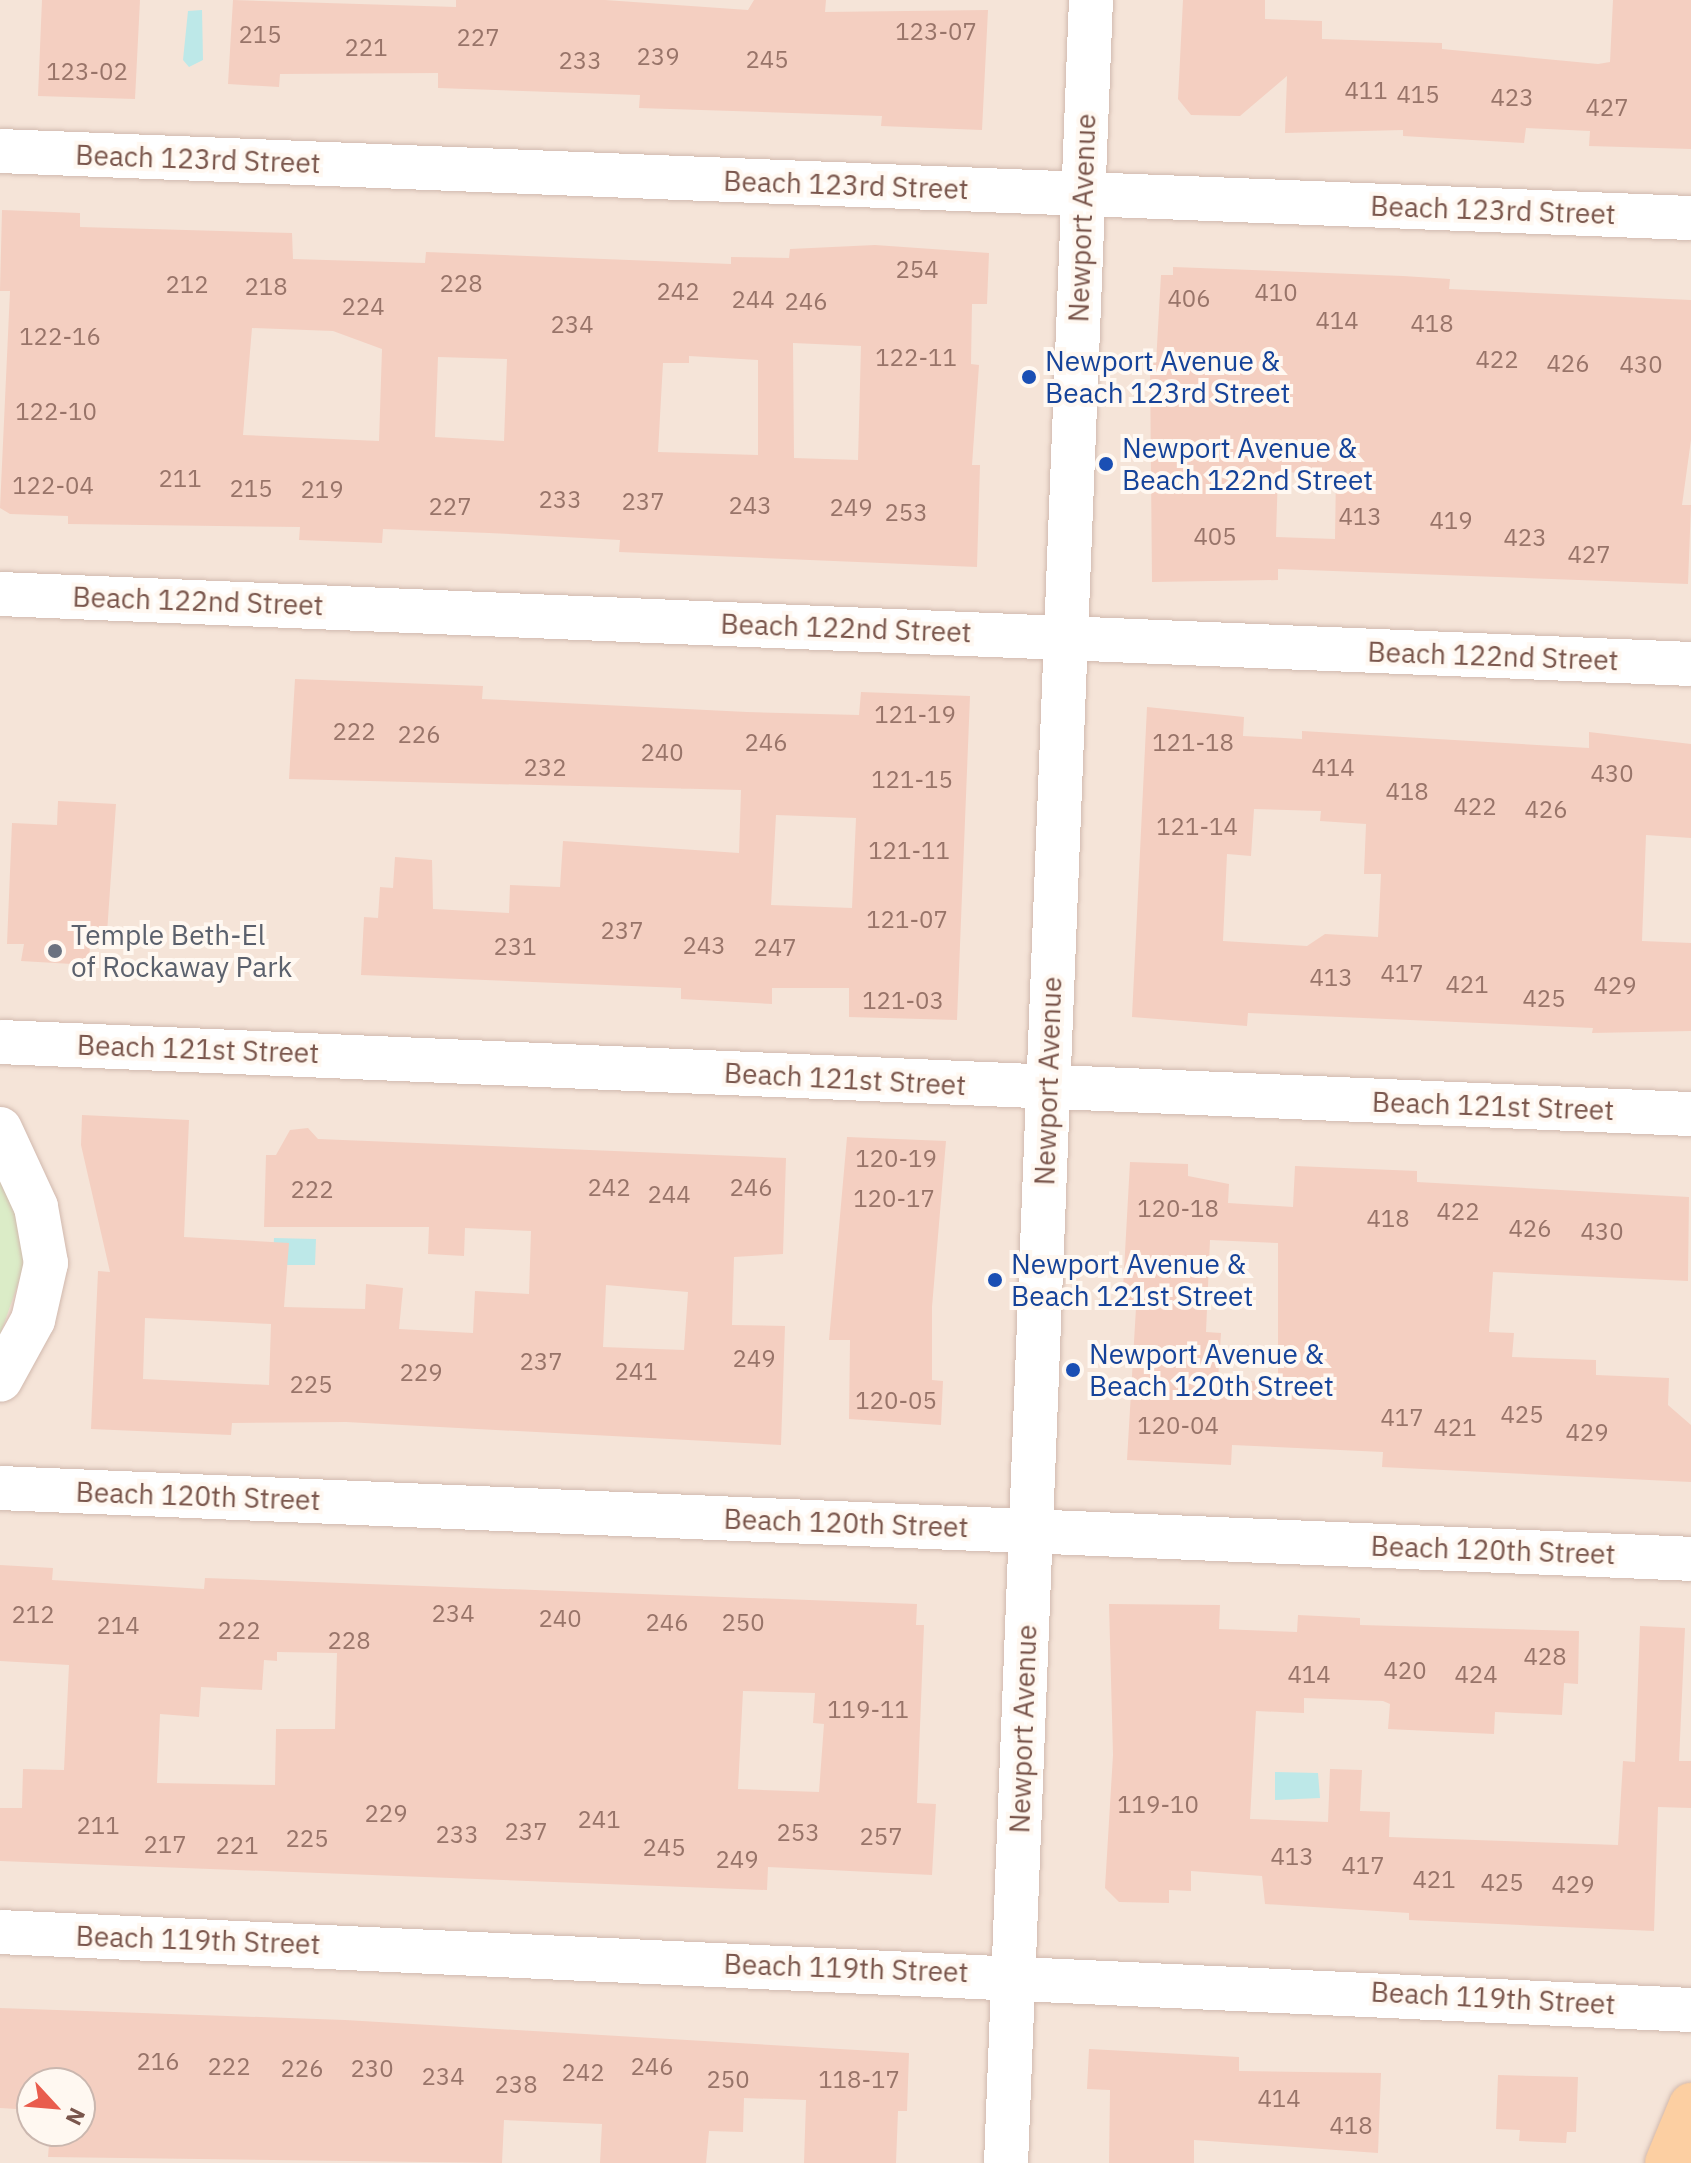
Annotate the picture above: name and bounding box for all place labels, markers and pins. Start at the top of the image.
place label: Newport Avenue & Beach 123rd Street [1045,344,1290,410]
marker: Newport Avenue & Beach 123rd Street [1020,368,1038,386]
place label: Newport Avenue & Beach 122nd Street [1122,431,1373,497]
marker: Newport Avenue & Beach 122nd Street [1097,455,1115,473]
place label: Temple Beth-El of Rockaway Park [71,918,292,984]
marker: Temple Beth-El of Rockaway Park [46,942,64,960]
place label: Newport Avenue & Beach 121st Street [1011,1247,1253,1313]
marker: Newport Avenue & Beach 121st Street [986,1271,1004,1289]
place label: Newport Avenue & Beach 120th Street [1089,1337,1334,1403]
marker: Newport Avenue & Beach 120th Street [1064,1361,1082,1379]

